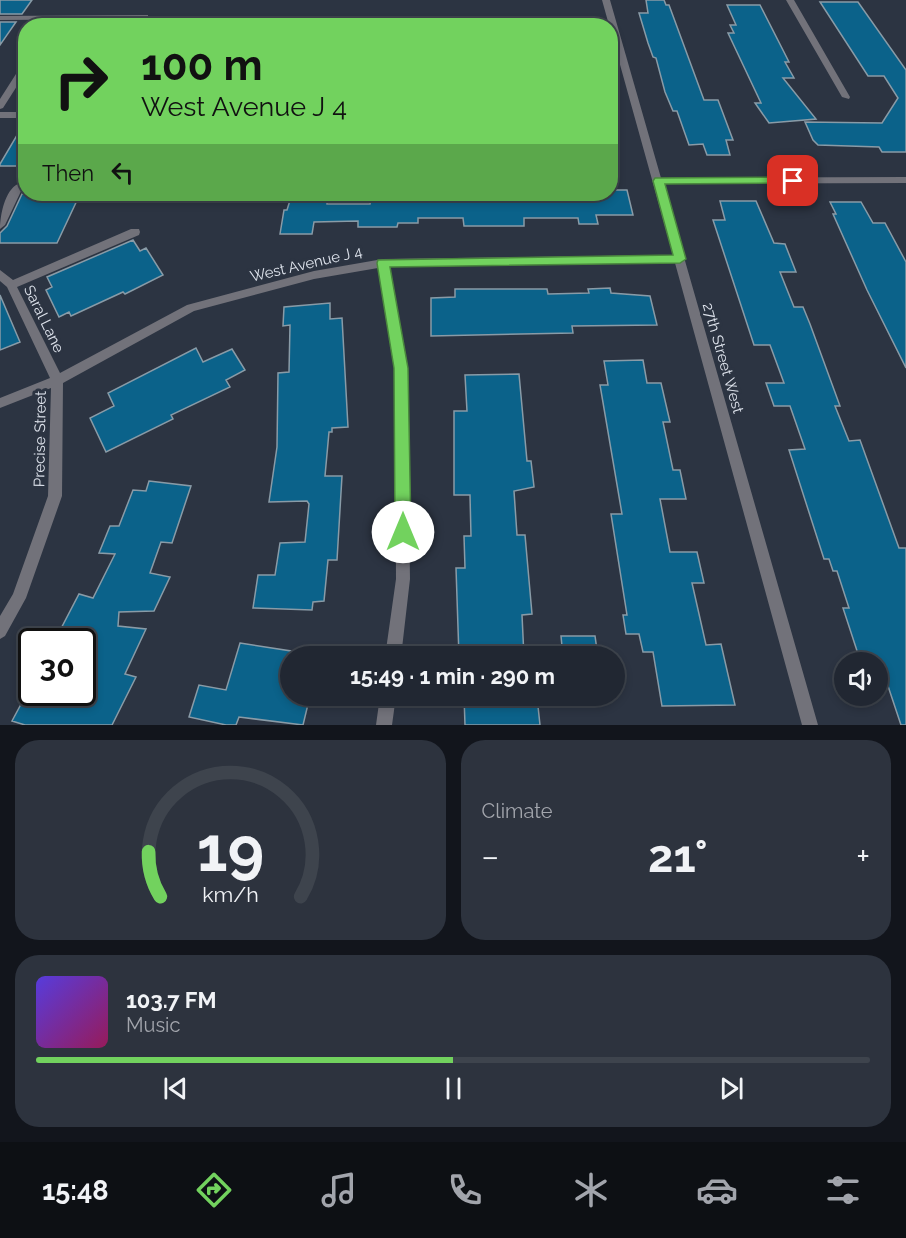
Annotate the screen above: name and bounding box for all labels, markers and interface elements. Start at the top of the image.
text: 100 m [141,41,263,90]
icon: right [42,42,120,120]
text: West Avenue J 4 [141,91,347,122]
pin [767,155,818,206]
icon: left [106,156,139,189]
text: Then [42,160,94,186]
icon: arrive [776,164,809,197]
street label: West Avenue J 4 [248,242,364,286]
street label: Saral Lane [20,282,68,356]
street label: 27th Street West [699,301,747,415]
street label: Precise Street [30,391,50,487]
position arrow [371,500,435,564]
speed limit sign: 30 [18,628,96,706]
map controls [834,652,888,706]
button: sound [834,652,888,706]
text: 15:49 · 1 min · 290 m [350,663,555,689]
text: Climate [482,799,553,823]
text: 19 [196,812,264,886]
text: 21° [648,830,708,883]
text: − [482,837,499,876]
text: + [856,837,870,876]
text: km/h [202,882,259,907]
text: 103.7 FM [126,987,216,1013]
text: Music [126,1013,180,1037]
icon: previous [159,1072,192,1105]
icon: pause [437,1072,470,1105]
icon: next [715,1072,748,1105]
icon: directions [193,1169,235,1211]
icon: music [318,1169,360,1211]
icon: phone [444,1169,486,1211]
icon: climate [570,1169,612,1211]
icon: car [696,1169,738,1211]
icon: filters [822,1169,864,1211]
text: 15:48 [42,1175,109,1206]

